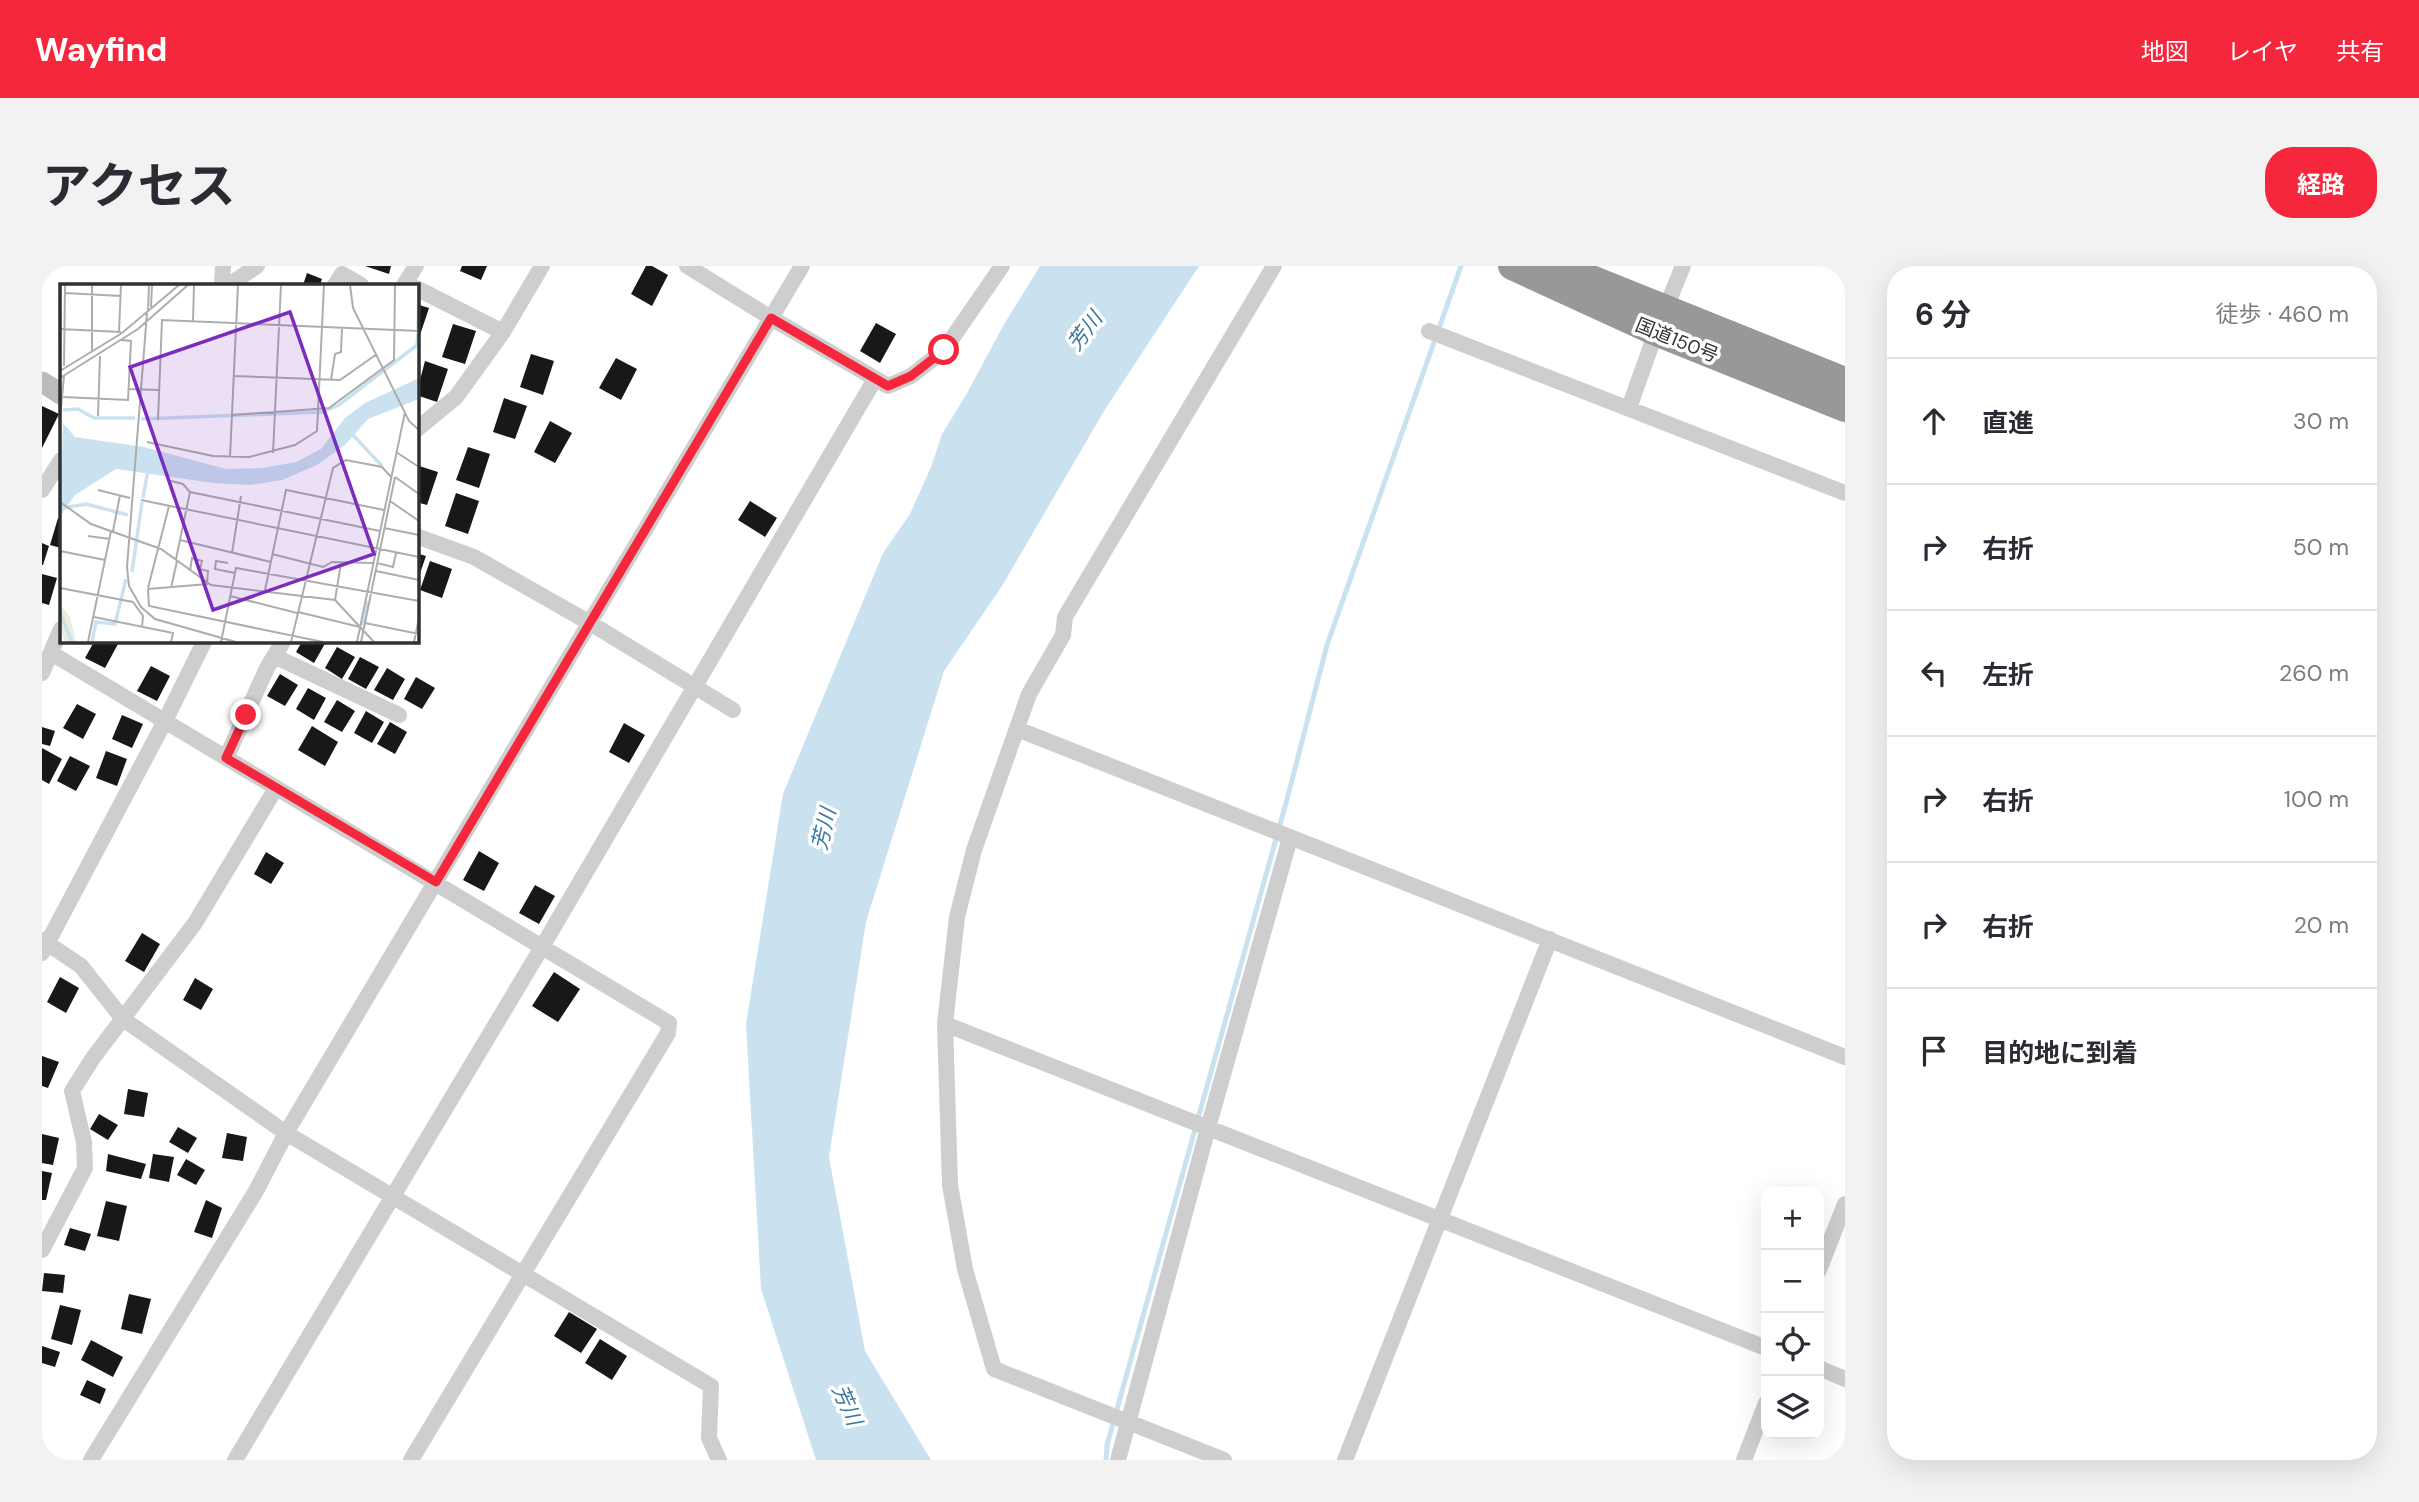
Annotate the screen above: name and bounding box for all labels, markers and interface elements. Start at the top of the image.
text: Wayfind [35,28,167,71]
text: 地図 [2141,36,2189,67]
text: レイヤ [2227,36,2298,67]
text: 共有 [2336,36,2384,67]
button: 経路 [2265,147,2377,218]
text: アクセス [42,154,236,218]
inset map [60,284,418,642]
text: 6 分 [1915,295,1971,334]
text: 徒歩 · 460 m [2215,299,2349,329]
water label: 芳川 [1061,304,1110,356]
street label: 国道150号 [1632,312,1722,368]
route start [928,334,959,365]
icon: ahead [1915,402,1953,440]
text: 直進 [1982,406,2034,440]
text: 30 m [2293,406,2349,436]
icon: right [1915,528,1953,566]
text: 右折 [1982,532,2034,566]
text: 50 m [2293,532,2349,562]
icon: left [1915,654,1953,692]
text: 左折 [1982,658,2034,692]
text: 260 m [2279,658,2349,688]
route end [230,699,261,730]
icon: right [1915,780,1953,818]
text: 右折 [1982,784,2034,818]
text: 100 m [2284,784,2349,814]
water label: 芳川 [806,803,843,853]
icon: right [1915,906,1953,944]
text: 右折 [1982,910,2034,944]
text: 20 m [2294,910,2349,940]
icon: arrive [1915,1032,1953,1070]
text: 目的地に到着 [1982,1036,2138,1070]
map controls [1761,1187,1824,1439]
button: + [1761,1187,1824,1250]
button: − [1761,1250,1824,1313]
button: locate [1761,1313,1824,1376]
button: layers [1761,1376,1824,1439]
water label: 芳川 [826,1380,869,1432]

